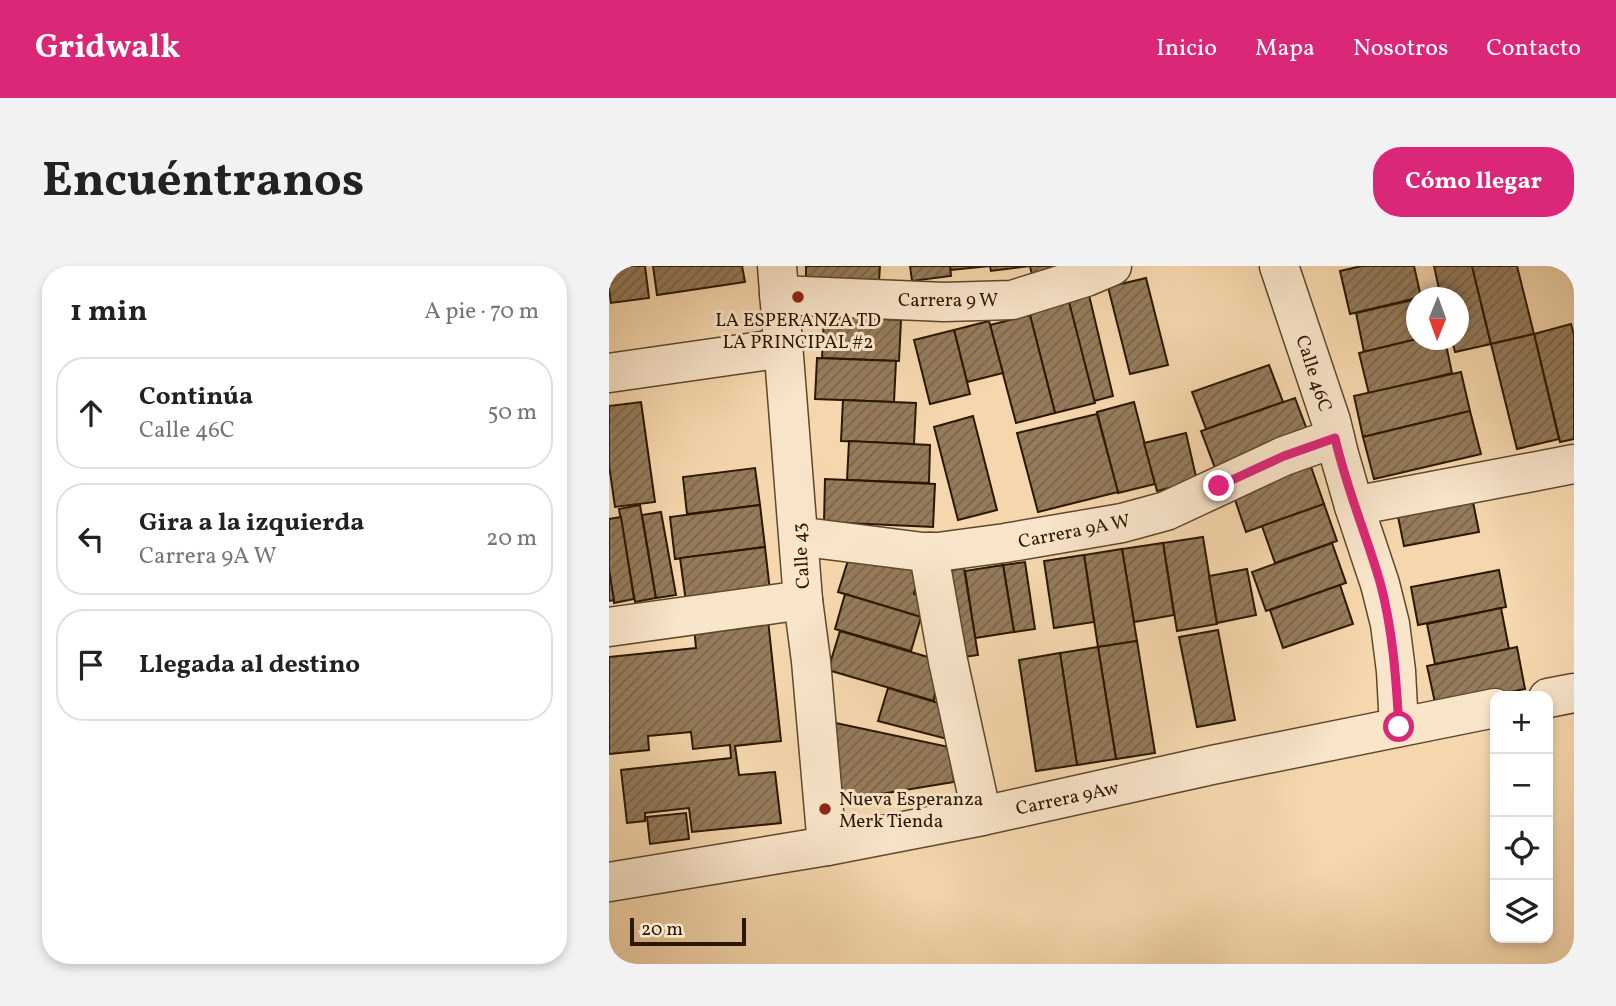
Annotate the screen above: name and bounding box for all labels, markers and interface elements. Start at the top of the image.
text: Gridwalk [35,26,180,72]
text: Inicio [1156,32,1217,66]
text: Mapa [1255,32,1315,66]
text: Nosotros [1353,32,1448,66]
text: Contacto [1486,32,1581,66]
button: Cómo llegar [1373,147,1574,217]
text: Encuéntranos [42,148,364,217]
north arrow [1406,287,1469,350]
street label: Carrera 9 W [898,288,998,314]
marker: LA ESPERANZA TD LA PRINCIPAL #2 [790,289,806,305]
text: 1 min [70,291,147,333]
text: A pie · 70 m [424,296,539,328]
place label: LA ESPERANZA TD LA PRINCIPAL #2 [715,308,881,356]
street label: Calle 46C [1288,332,1338,415]
text: Continúa [139,379,253,415]
icon: ahead [72,394,110,432]
text: 50 m [488,397,537,429]
text: Calle 46C [139,415,235,447]
route end [1203,470,1234,501]
text: Gira a la izquierda [139,505,364,541]
street label: Carrera 9A W [1016,508,1133,556]
icon: left [72,520,110,558]
street label: Calle 43 [787,522,817,590]
text: 20 m [486,523,537,555]
text: Carrera 9A W [139,541,276,573]
icon: arrive [72,646,110,684]
text: Llegada al destino [139,647,360,683]
map controls [1490,691,1553,943]
button: + [1490,691,1553,754]
route start [1383,711,1414,742]
button: − [1490,754,1553,817]
street label: Carrera 9Aw [1013,775,1122,823]
place label: Nueva Esperanza Merk Tienda [839,787,983,835]
marker: Nueva Esperanza Merk Tienda [817,801,833,817]
button: locate [1490,817,1553,880]
button: layers [1490,880,1553,943]
scale bar [630,915,745,947]
text: 20 m [641,917,683,943]

